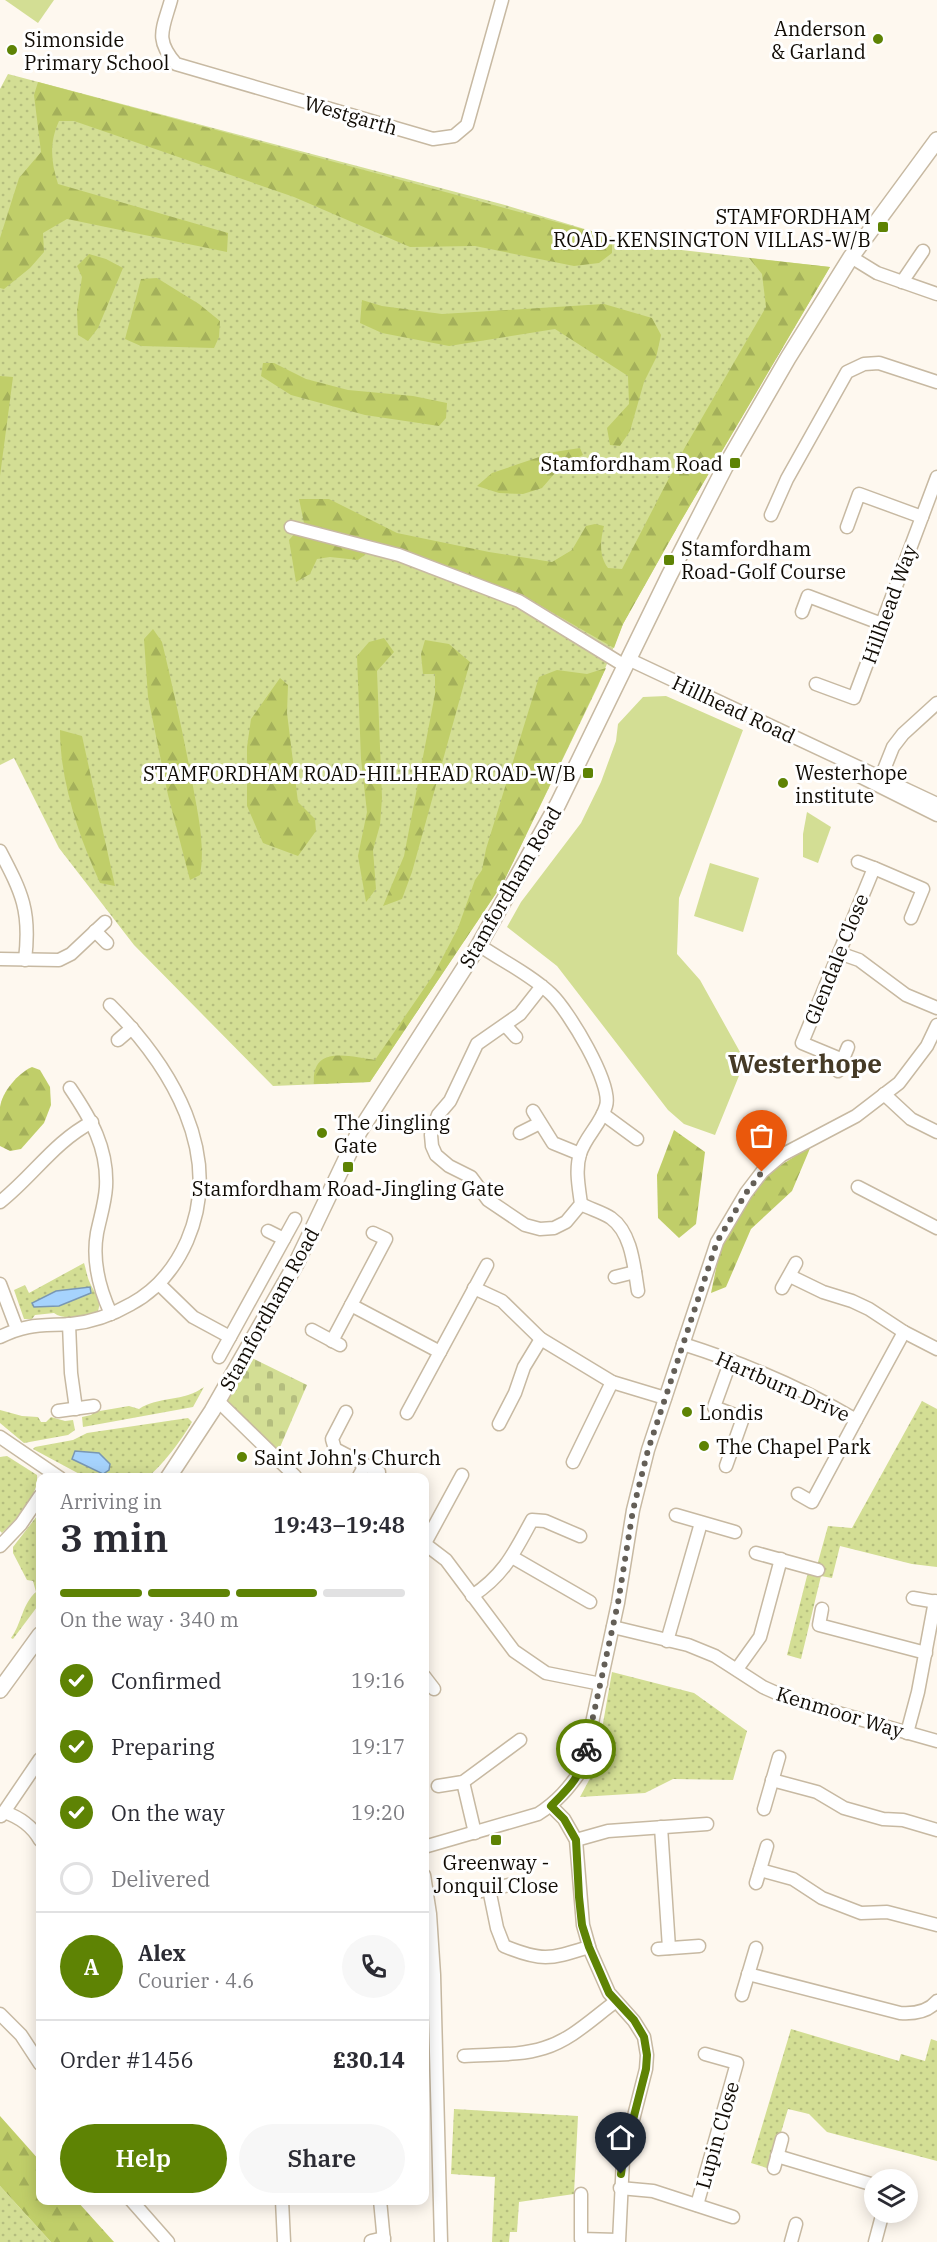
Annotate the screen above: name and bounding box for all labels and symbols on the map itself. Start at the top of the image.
place label: Anderson & Garland [771,15,866,65]
place label: Simonside Primary School [24,26,170,76]
marker: Anderson & Garland [871,32,885,46]
marker: Simonside Primary School [5,43,19,57]
street label: Westgarth [301,89,401,141]
place label: STAMFORDHAM ROAD-KENSINGTON VILLAS-W/B [553,203,871,253]
marker: STAMFORDHAM ROAD-KENSINGTON VILLAS-W/B [876,220,890,234]
place label: Stamfordham Road [540,450,723,477]
marker: Stamfordham Road [728,456,742,470]
place label: Stamfordham Road-Golf Course [681,535,846,585]
street label: Hillhead Way [855,540,923,667]
marker: Stamfordham Road-Golf Course [662,553,676,567]
street label: Hillhead Road [668,669,800,749]
place label: Westerhope institute [795,759,907,809]
place label: STAMFORDHAM ROAD-HILLHEAD ROAD-W/B [143,760,576,787]
marker: STAMFORDHAM ROAD-HILLHEAD ROAD-W/B [581,766,595,780]
marker: Westerhope institute [776,776,790,790]
street label: Stamfordham Road [453,801,567,973]
street label: Glendale Close [797,889,875,1029]
district label: Westerhope [728,1046,882,1080]
place label: The Jingling Gate [334,1109,450,1159]
pin [736,1110,787,1172]
marker: The Jingling Gate [315,1126,329,1140]
marker: Stamfordham Road-Jingling Gate [341,1160,355,1174]
place label: Stamfordham Road-Jingling Gate [192,1175,504,1202]
street label: Stamfordham Road [213,1223,325,1395]
street label: Hartburn Drive [712,1344,854,1428]
place label: Londis [699,1399,763,1426]
marker: Londis [680,1405,694,1419]
place label: The Chapel Park [716,1433,871,1460]
marker: The Chapel Park [697,1439,711,1453]
place label: Saint John's Church [254,1444,441,1471]
marker: Saint John's Church [235,1450,249,1464]
street label: Kenmoor Way [773,1680,907,1744]
courier [556,1719,616,1779]
marker: Greenway - Jonquil Close [489,1833,503,1847]
place label: Greenway - Jonquil Close [433,1849,559,1899]
street label: Lupin Close [689,2078,745,2192]
pin [595,2112,646,2174]

